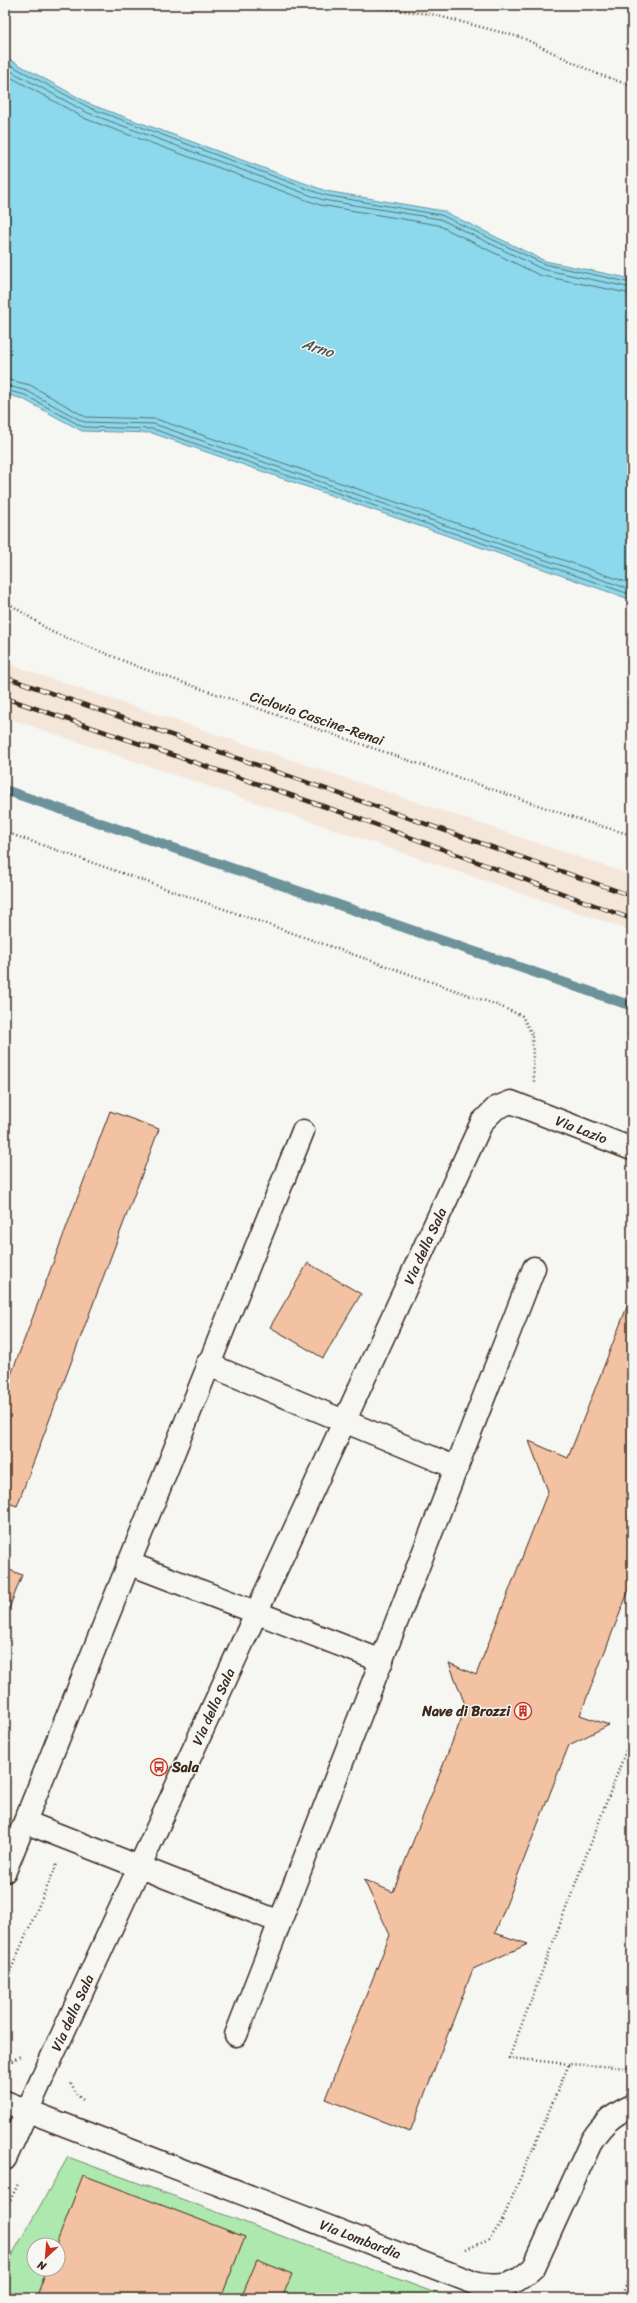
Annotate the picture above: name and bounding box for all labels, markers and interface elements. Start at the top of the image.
water label: Arno [298,330,338,366]
street label: Ciclovia Cascine-Renai [246,684,388,753]
street label: Via Lazio [552,1108,611,1151]
street label: Via della Sala [397,1203,454,1289]
street label: Via della Sala [185,1664,242,1749]
place label: Nave di Brozzi [421,1699,511,1724]
building icon: Nave di Brozzi [513,1701,533,1721]
place label: Sala [171,1755,200,1780]
bus stop icon: Sala [149,1757,169,1777]
street label: Via della Sala [44,1970,101,2056]
street label: Via Lombardia [316,2212,405,2267]
north arrow [26,2237,66,2277]
text: N [34,2255,50,2276]

